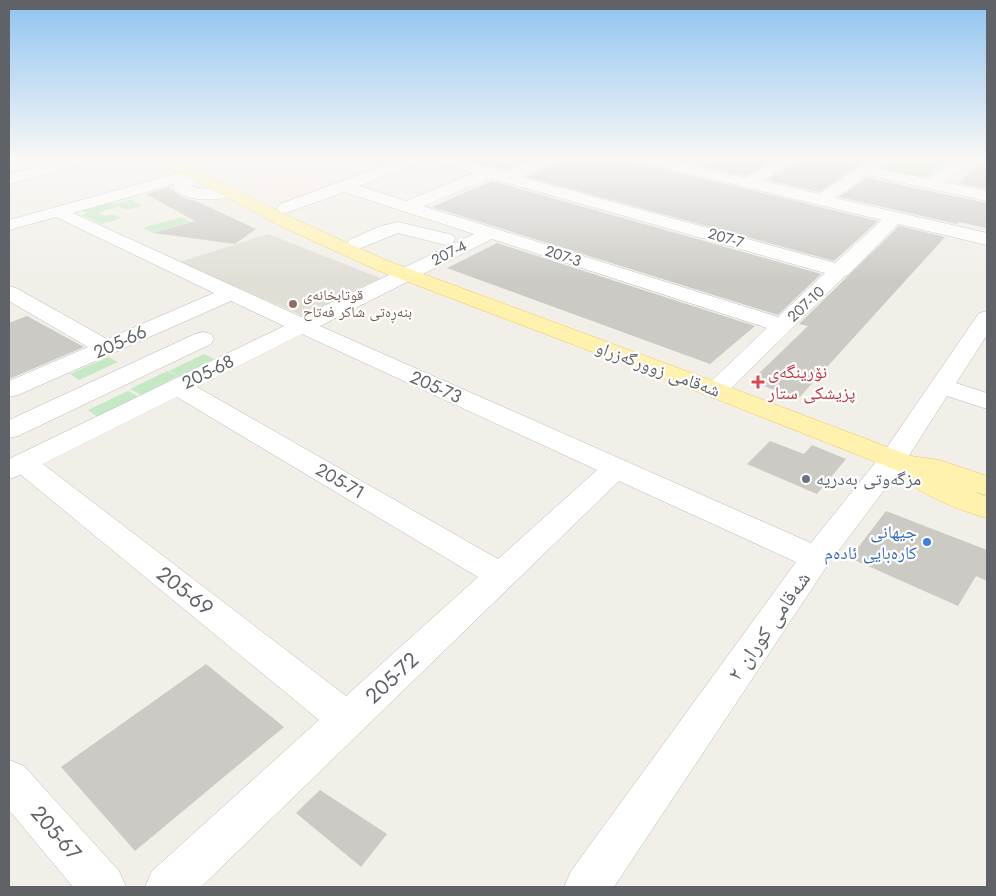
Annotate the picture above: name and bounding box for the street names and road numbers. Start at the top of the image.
street label: 207-7 [705,222,747,254]
street label: 207-4 [427,235,471,271]
street label: 207-3 [542,240,584,272]
street label: 207-10 [782,281,830,327]
street label: 205-66 [89,319,151,365]
street label: شەقامی زوورگەزراو [592,334,724,404]
street label: 205-68 [178,348,238,396]
street label: 205-73 [406,364,466,410]
street label: 205-71 [311,457,369,505]
street label: 205-69 [150,559,220,623]
street label: شەقامی کوران ٢ [720,565,818,687]
street label: 205-72 [358,645,426,711]
street label: 205-67 [24,799,88,867]

